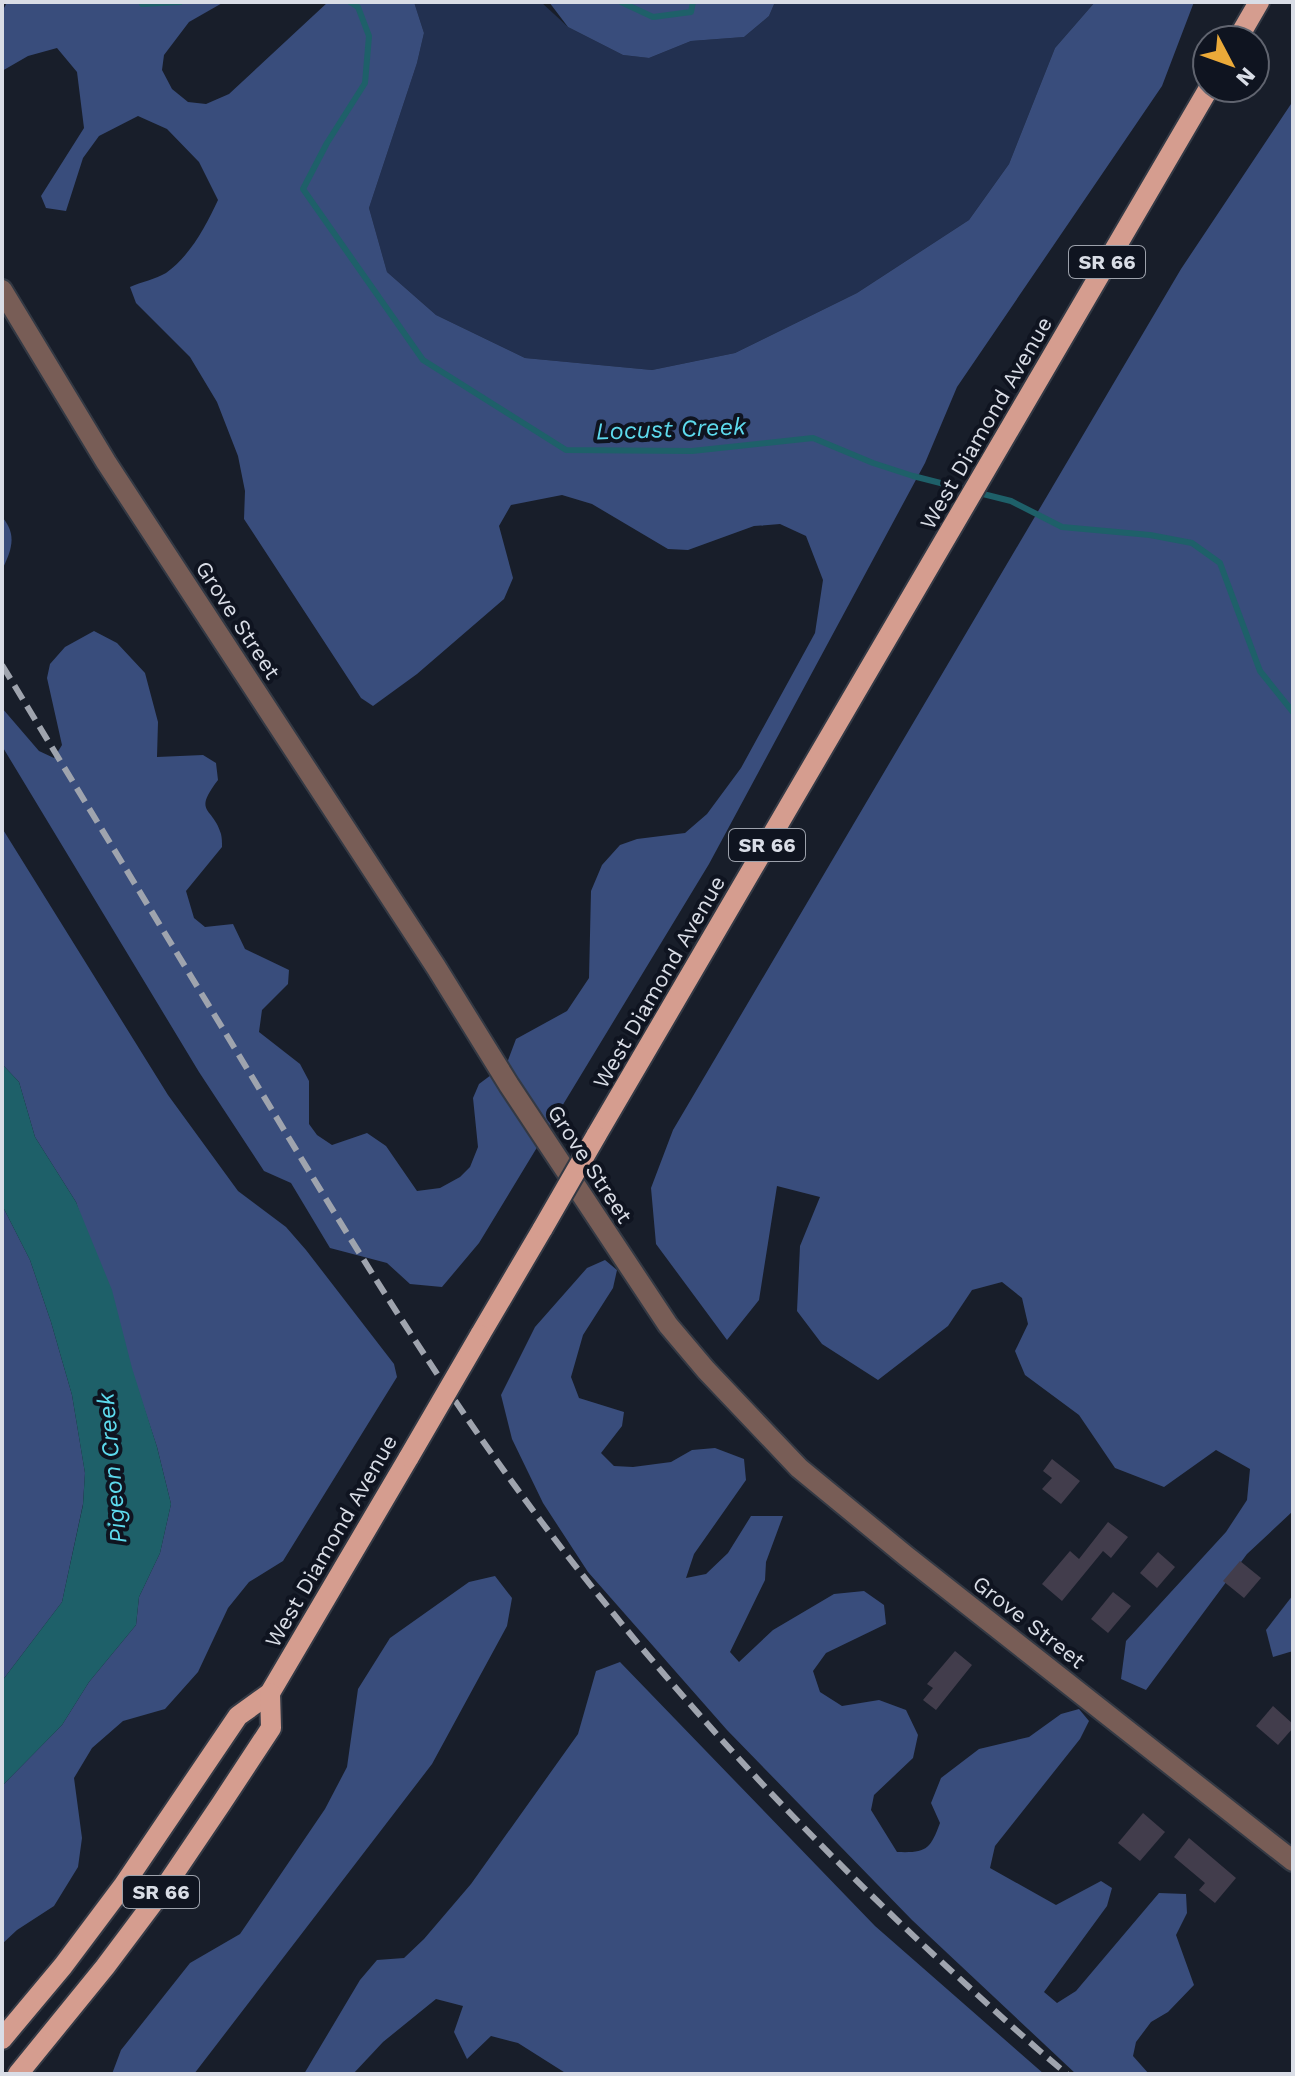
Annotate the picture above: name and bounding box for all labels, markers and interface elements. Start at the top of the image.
north arrow [1191,24,1271,104]
text: N [1231,62,1261,91]
road number: SR 66 [1069,246,1145,278]
street label: West Diamond Avenue [915,312,1057,534]
water label: Locust Creek [595,412,748,446]
street label: Grove Street [191,556,285,684]
road number: SR 66 [729,829,805,861]
street label: West Diamond Avenue [588,871,730,1093]
street label: Grove Street [543,1100,637,1228]
water label: Pigeon Creek [91,1390,133,1545]
street label: West Diamond Avenue [260,1430,402,1652]
street label: Grove Street [968,1570,1090,1674]
road number: SR 66 [123,1876,199,1908]

